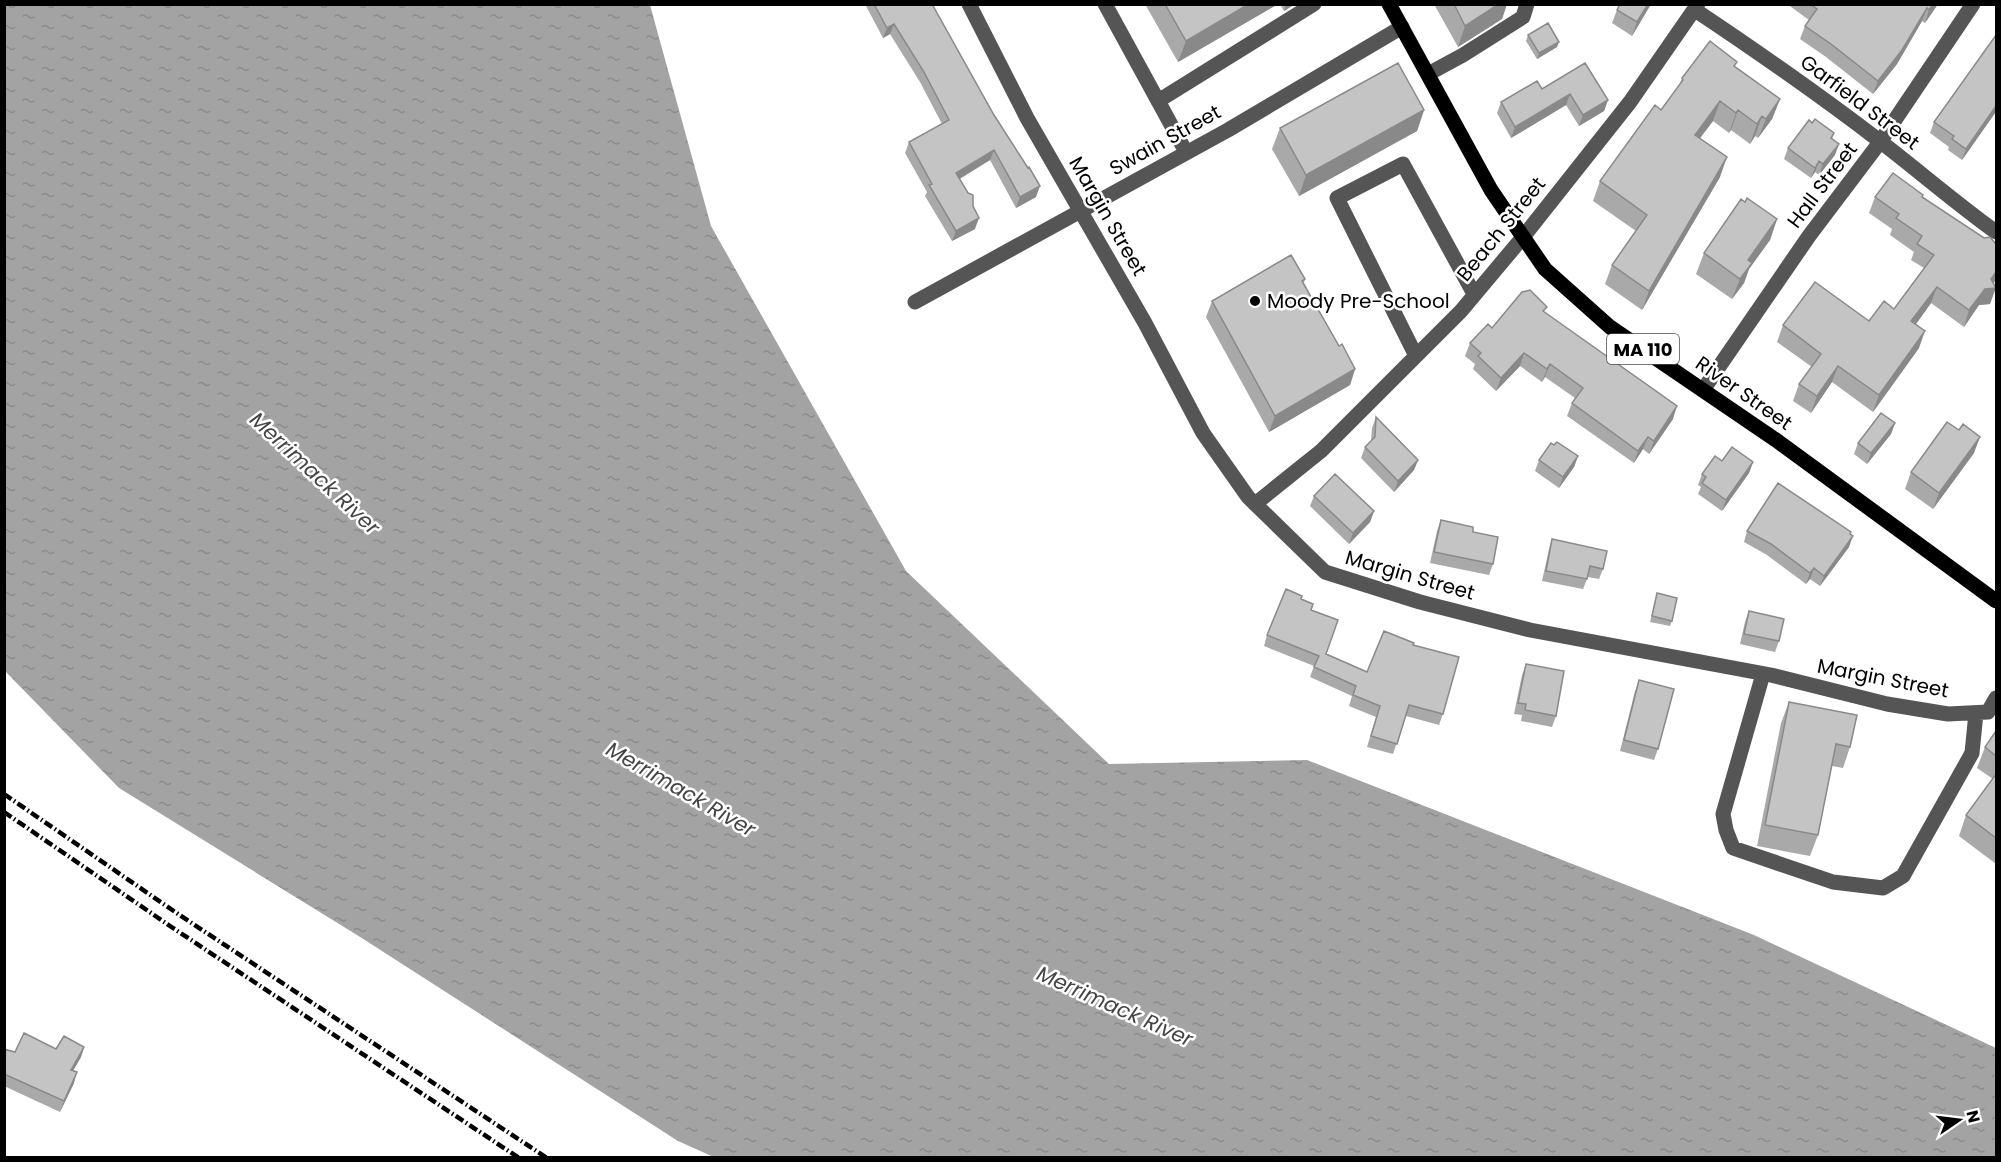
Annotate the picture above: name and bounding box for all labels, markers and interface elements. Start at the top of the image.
street label: Garfield Street [1795,48,1925,156]
street label: Swain Street [1104,98,1226,182]
street label: Hall Street [1780,136,1864,234]
street label: Margin Street [1063,151,1153,281]
street label: Beach Street [1450,171,1552,287]
place label: Moody Pre-School [1267,287,1450,315]
marker: Moody Pre-School [1248,294,1262,308]
road number: MA 110 [1607,334,1679,364]
street label: River Street [1690,349,1798,437]
water label: Merrimack River [244,405,387,542]
street label: Margin Street [1342,543,1478,607]
street label: Margin Street [1815,652,1951,704]
water label: Merrimack River [601,734,762,844]
water label: Merrimack River [1032,959,1199,1054]
north arrow [1929,1090,1989,1150]
text: N [1960,1108,1986,1125]

